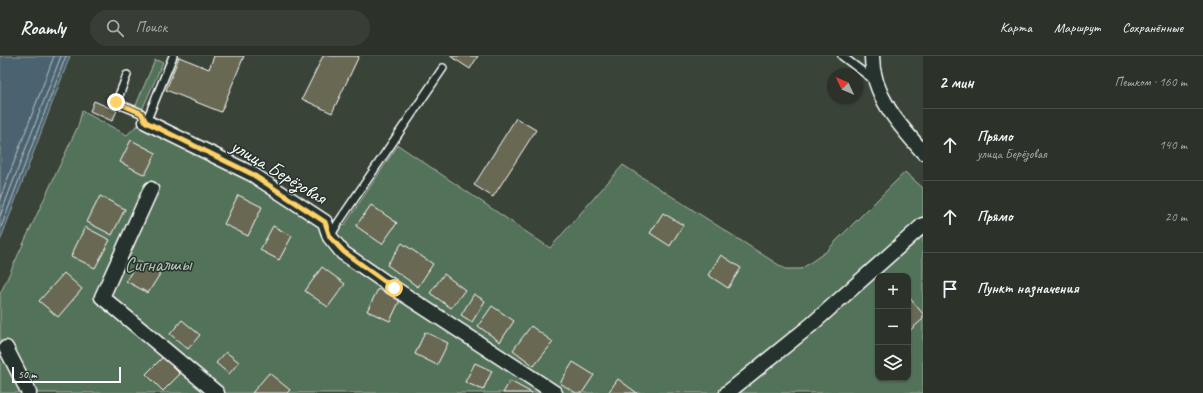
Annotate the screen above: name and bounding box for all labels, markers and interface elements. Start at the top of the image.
search box [90,10,370,46]
text: Roamly [20,16,66,40]
icon: search [104,17,126,39]
text: Поиск [136,18,167,37]
text: Карта [1000,19,1032,36]
text: Маршрут [1054,19,1100,36]
text: Сохранённые [1122,19,1183,36]
north arrow [827,68,863,104]
text: 2 мин [939,72,974,93]
text: Пешком · 160 m [1114,74,1187,90]
route end [107,93,125,111]
text: Прямо [977,127,1013,146]
street label: улица Берёзовая [225,133,333,212]
icon: ahead [939,134,961,156]
text: 140 m [1159,137,1187,153]
text: улица Берёзовая [977,146,1047,162]
icon: ahead [939,206,961,228]
text: Прямо [977,207,1013,226]
text: 20 m [1165,209,1187,225]
park label: Сигналшы [125,252,193,277]
map controls [875,273,911,381]
button: + [875,273,911,309]
icon: arrive [939,278,961,300]
route start [385,279,403,297]
text: Пункт назначения [977,279,1079,298]
button: − [875,309,911,345]
button: layers [875,345,911,381]
scale bar [12,365,121,384]
text: 50 m [18,367,37,381]

